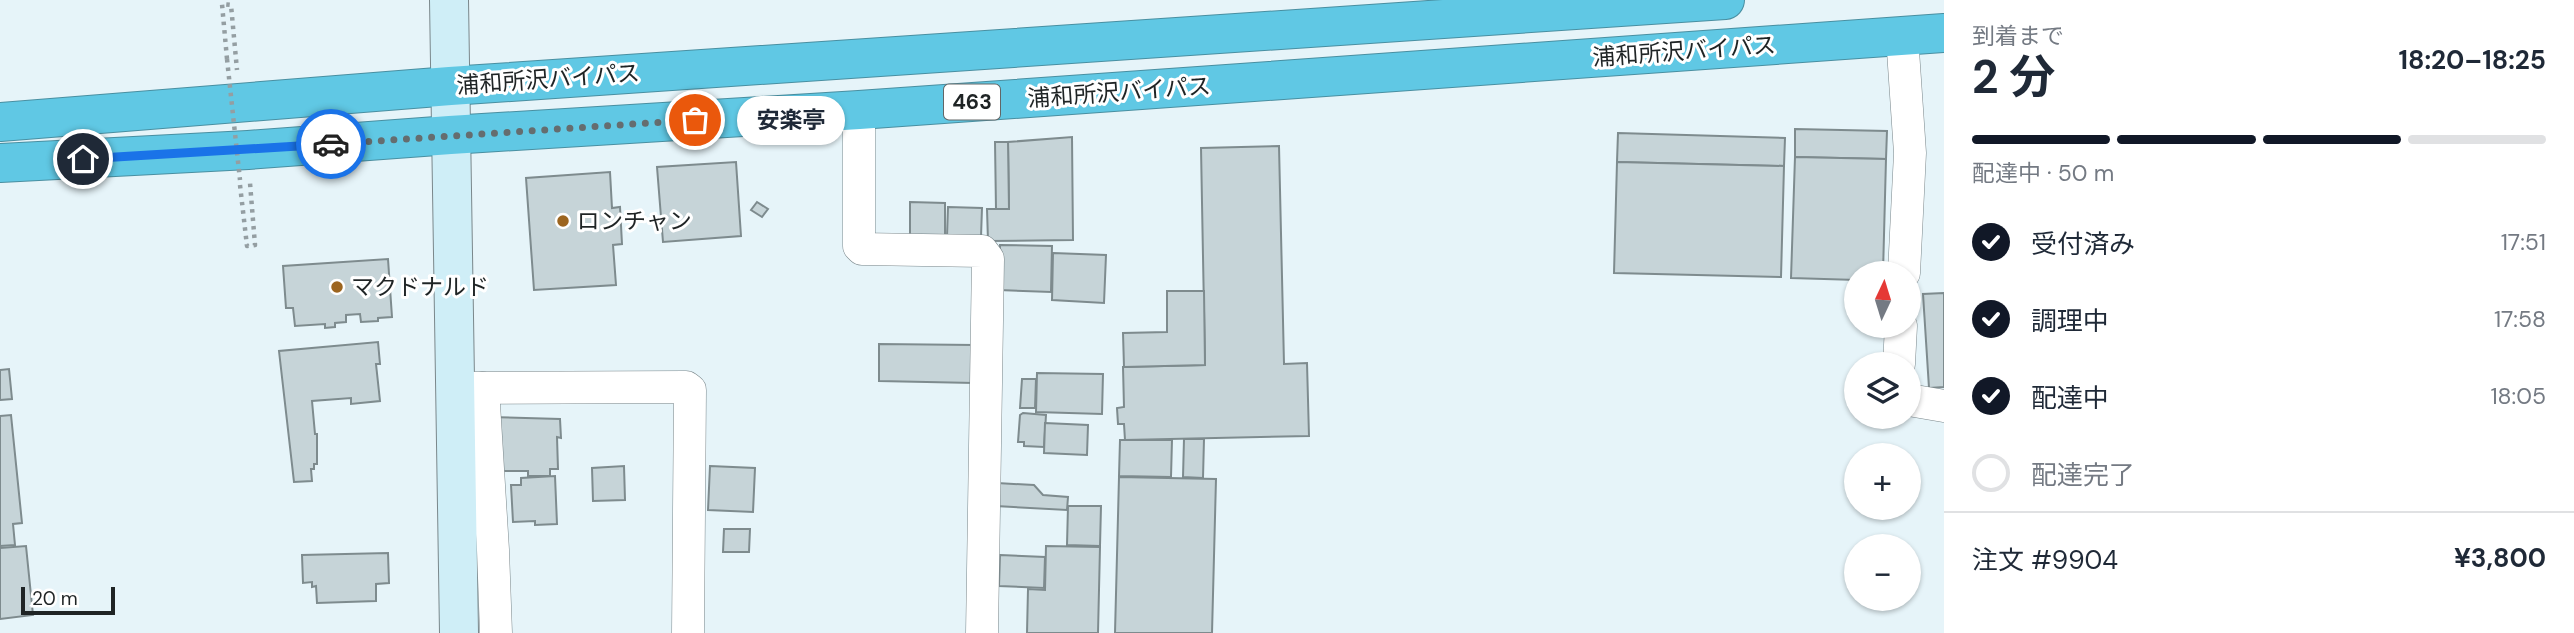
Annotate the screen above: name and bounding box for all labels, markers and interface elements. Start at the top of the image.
text: 到着まで [1972,21,2064,51]
street label: 浦和所沢バイパス [1591,30,1777,72]
text: 18:20–18:25 [2398,43,2546,77]
text: 2 分 [1972,47,2055,107]
street label: 浦和所沢バイパス [455,58,641,100]
street label: 浦和所沢バイパス [1026,71,1212,113]
road number: 463 [944,84,1000,119]
pin [665,90,725,150]
callout: 安楽亭 [737,96,846,144]
icon: bag [676,101,714,139]
text: 安楽亭 [757,105,826,135]
courier [296,109,366,179]
icon: car [312,125,350,163]
pin [53,129,113,189]
icon: home [64,140,102,178]
text: 配達中 · 50 m [1972,158,2114,188]
place label: ロンチャン [577,206,692,236]
marker: ロンチャン [555,213,571,229]
icon: check [1972,223,2010,261]
text: 受付済み [2031,227,2135,261]
text: 17:51 [2501,227,2546,257]
north arrow [1844,261,1922,338]
map controls [1844,261,1921,611]
place label: マクドナルド [351,272,489,302]
marker: マクドナルド [329,279,345,295]
icon: check [1972,300,2010,338]
text: 調理中 [2031,304,2109,338]
text: 17:58 [2494,304,2546,334]
button: layers [1844,352,1921,429]
icon: check [1972,377,2010,415]
text: 配達中 [2031,381,2109,415]
text: 18:05 [2490,381,2546,411]
button: + [1844,443,1921,520]
text: 配達完了 [2031,458,2135,492]
button: − [1844,534,1921,611]
text: ¥3,800 [2454,541,2546,575]
text: 注文 #9904 [1972,543,2118,577]
scale bar [21,584,116,616]
text: 20 m [32,586,78,611]

